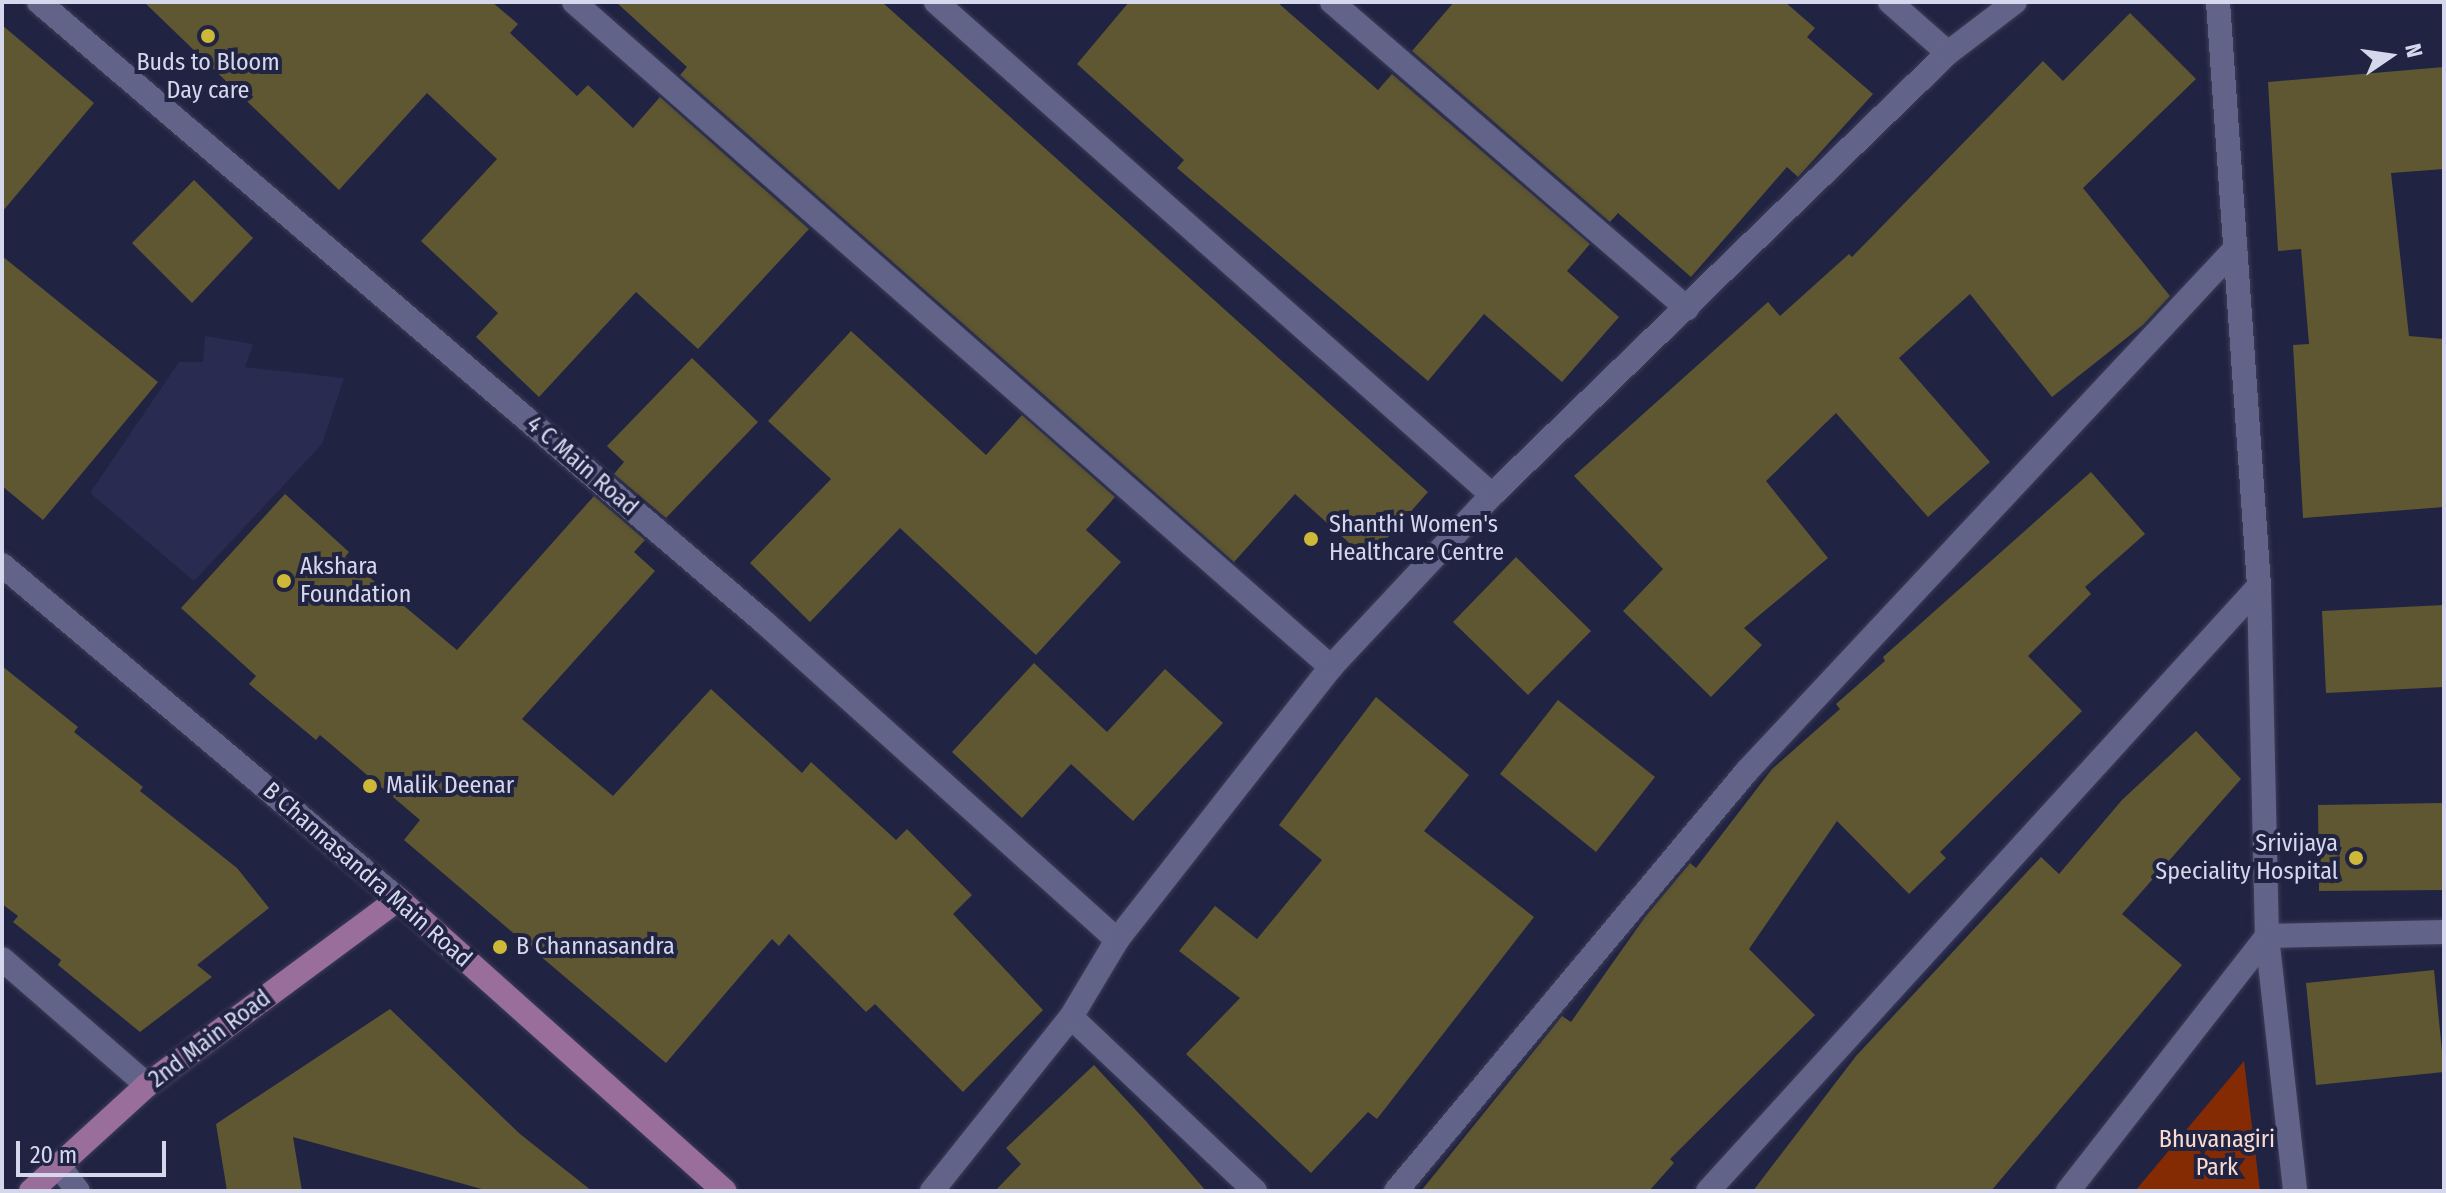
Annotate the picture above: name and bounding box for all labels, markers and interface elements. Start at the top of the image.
north arrow [2350,16,2430,96]
marker: Buds to Bloom Day care [199,27,217,45]
text: N [2399,41,2429,60]
place label: Buds to Bloom Day care [136,49,280,105]
street label: 4 C Main Road [520,410,644,522]
place label: Shanthi Women's Healthcare Centre [1329,511,1504,567]
marker: Shanthi Women's Healthcare Centre [1300,528,1322,550]
place label: Akshara Foundation [300,553,411,609]
marker: Akshara Foundation [275,572,293,590]
place label: Malik Deenar [386,772,514,800]
street label: B Channasandra Main Road [257,776,477,974]
marker: Malik Deenar [361,777,379,795]
place label: Srivijaya Speciality Hospital [2155,830,2338,886]
marker: Srivijaya Speciality Hospital [2345,847,2367,869]
place label: B Channasandra [516,933,675,961]
marker: B Channasandra [491,938,509,956]
street label: 2nd Main Road [144,984,276,1094]
scale bar [20,1125,170,1175]
park label: Bhuvanagiri Park [2159,1126,2275,1182]
text: 20 m [30,1141,77,1169]

